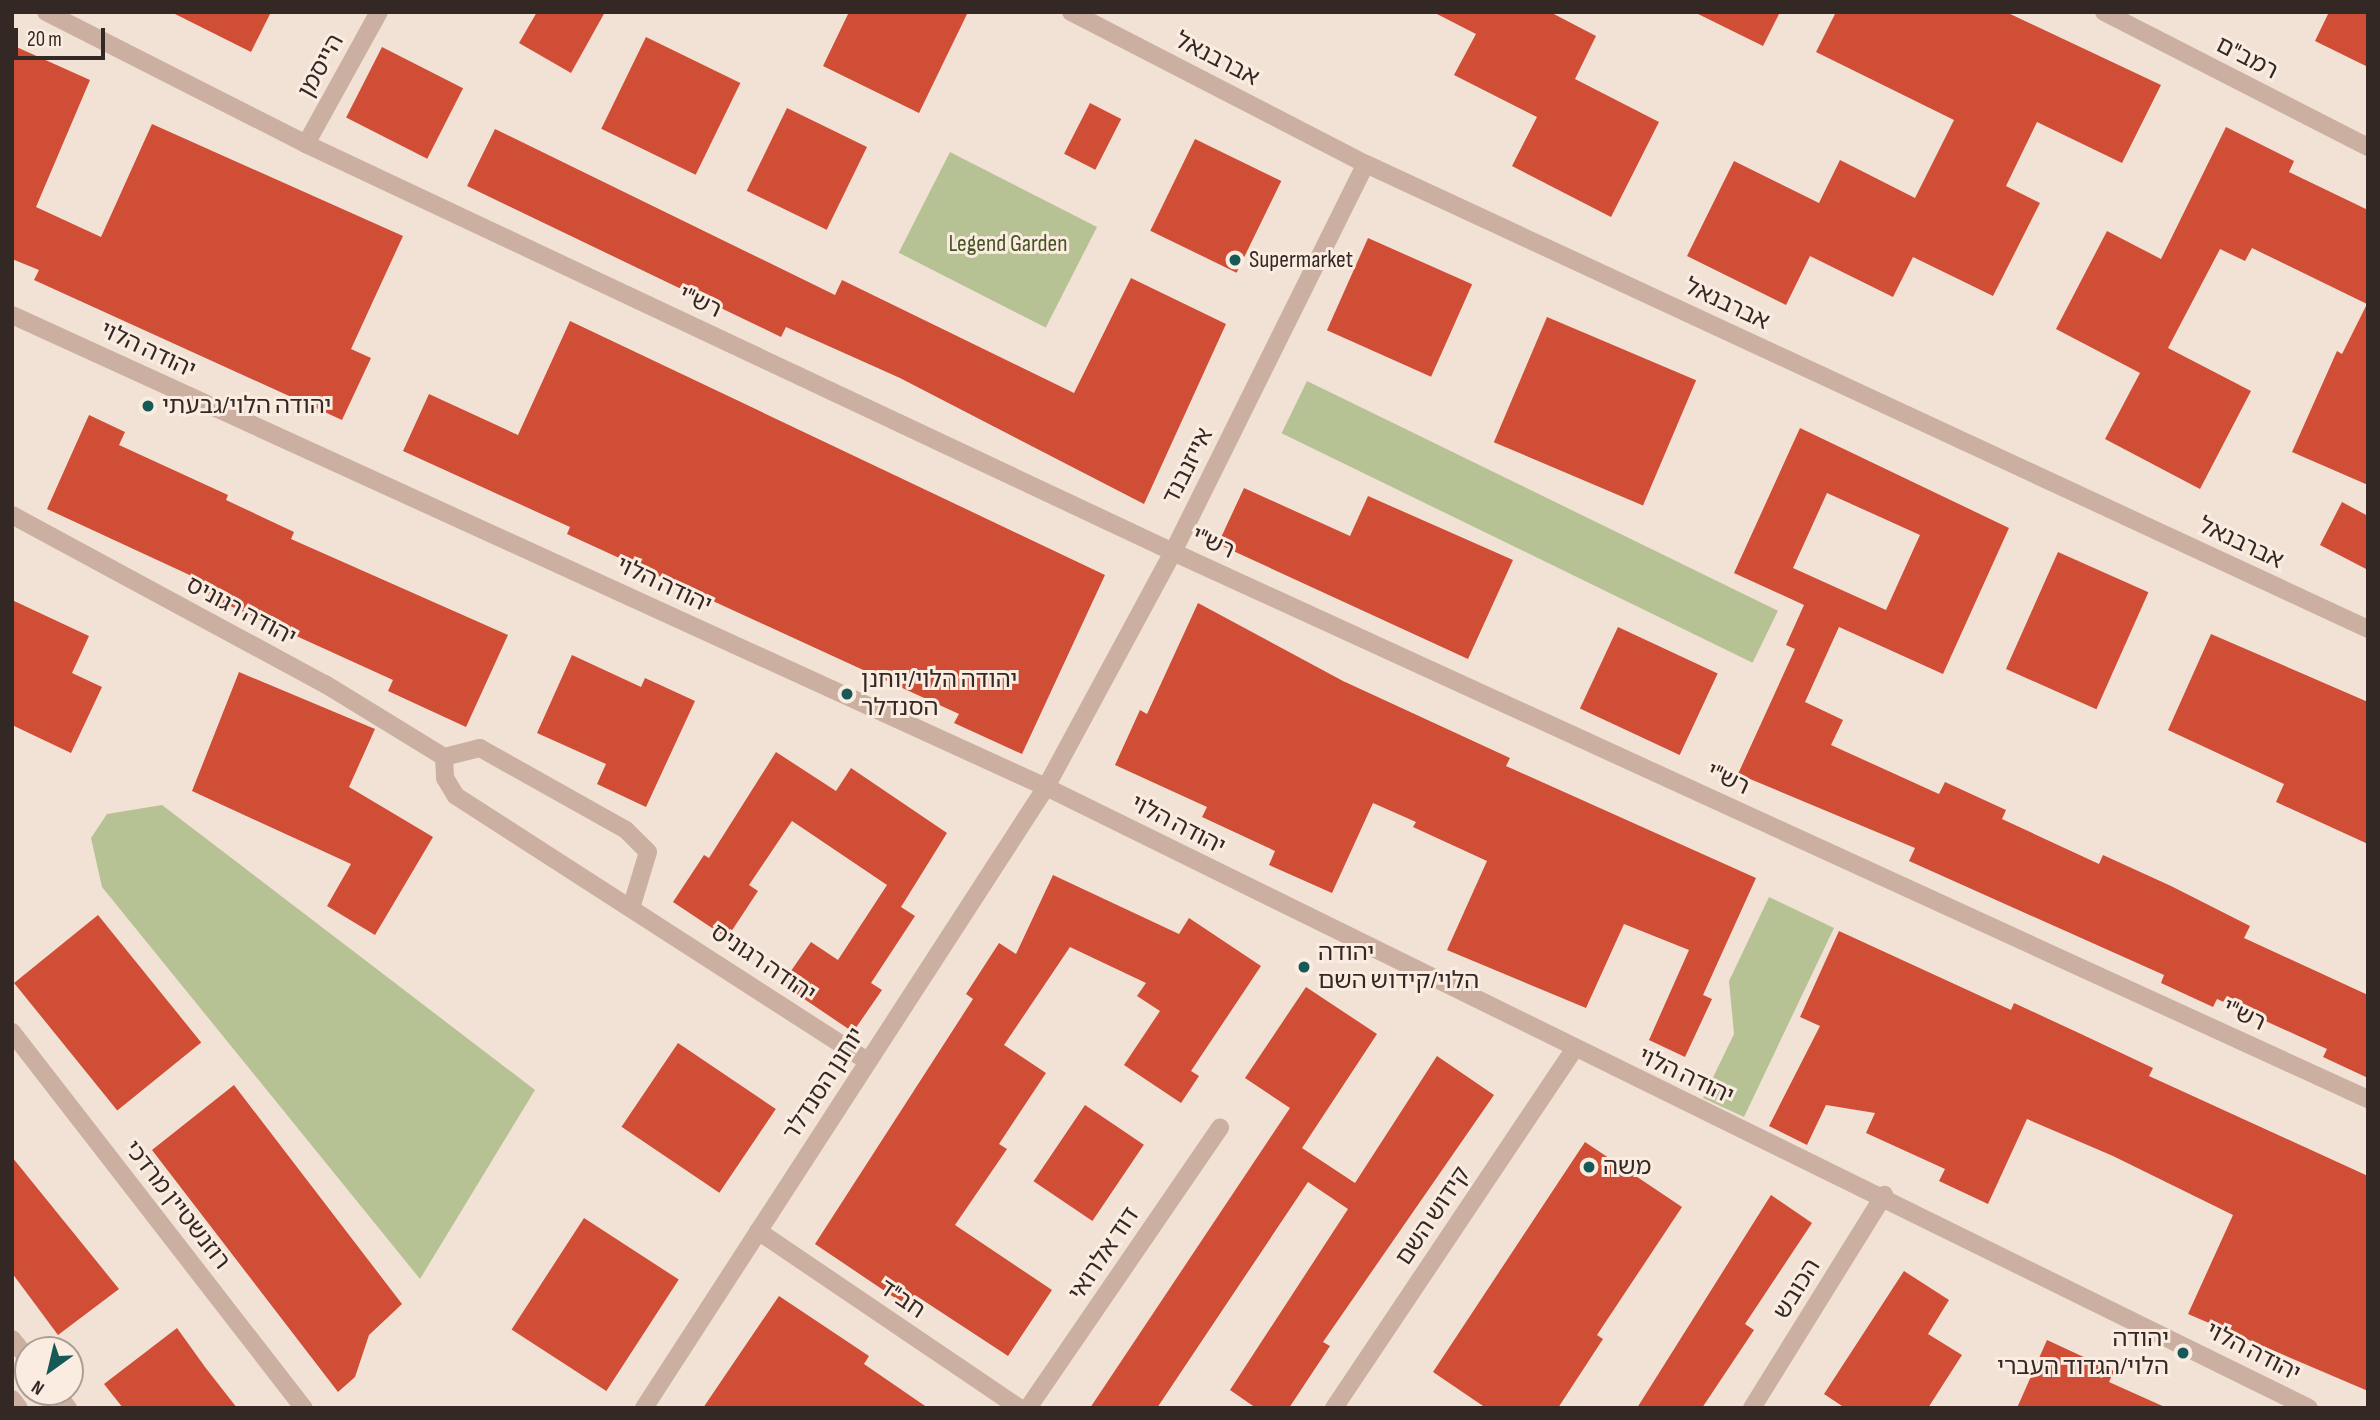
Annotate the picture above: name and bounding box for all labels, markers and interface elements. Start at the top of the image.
scale bar [18,14,108,58]
street label: אברבנאל [1170,26,1264,92]
text: 20 m [27,27,62,52]
street label: הייסמן [292,29,350,103]
street label: רמב"ם [2211,30,2283,86]
park label: Legend Garden [948,230,1068,258]
place label: Supermarket [1249,246,1353,274]
marker: Supermarket [1227,252,1243,268]
street label: אברבנאל [1680,272,1774,336]
street label: רש"י [674,280,726,324]
street label: יהודה הלוי [96,315,200,385]
place label: יהודה הלוי/גבעתי [162,392,331,420]
marker: יהודה הלוי/גבעתי [140,398,156,414]
street label: אייזנבנד [1157,423,1219,509]
street label: אברבנאל [2194,511,2288,575]
street label: רש"י [1187,521,1239,565]
street label: יהודה הלוי [612,550,716,620]
street label: יהודה רגוניס [181,570,301,652]
place label: יהודה הלוי/יוחנן הסנדלר [861,666,1017,722]
marker: יהודה הלוי/יוחנן הסנדלר [839,686,855,702]
street label: רש"י [1702,757,1754,801]
street label: יהודה הלוי [1126,789,1230,861]
street label: יהודה רגוניס [705,917,821,1009]
place label: יהודה הלוי/קידוש השם [1318,939,1479,995]
marker: יהודה הלוי/קידוש השם [1296,959,1312,975]
street label: רש"י [2218,993,2270,1037]
street label: יוחנן הסנדלר [777,1022,871,1146]
street label: יהודה הלוי [1634,1041,1738,1111]
street label: רוזנשטיין מרדכי [118,1135,236,1275]
place label: משה [1603,1153,1651,1181]
marker: משה [1581,1159,1597,1175]
street label: קידוש השם [1390,1161,1476,1271]
street label: דוד אלרואי [1062,1202,1146,1306]
street label: הכובש [1767,1253,1827,1325]
street label: חב"ד [873,1273,931,1325]
street label: יהודה הלוי [2201,1316,2305,1388]
place label: יהודה הלוי/הגדוד העברי [1997,1325,2169,1381]
north arrow [14,1336,84,1406]
marker: יהודה הלוי/הגדוד העברי [2175,1345,2191,1361]
text: N [27,1375,49,1400]

